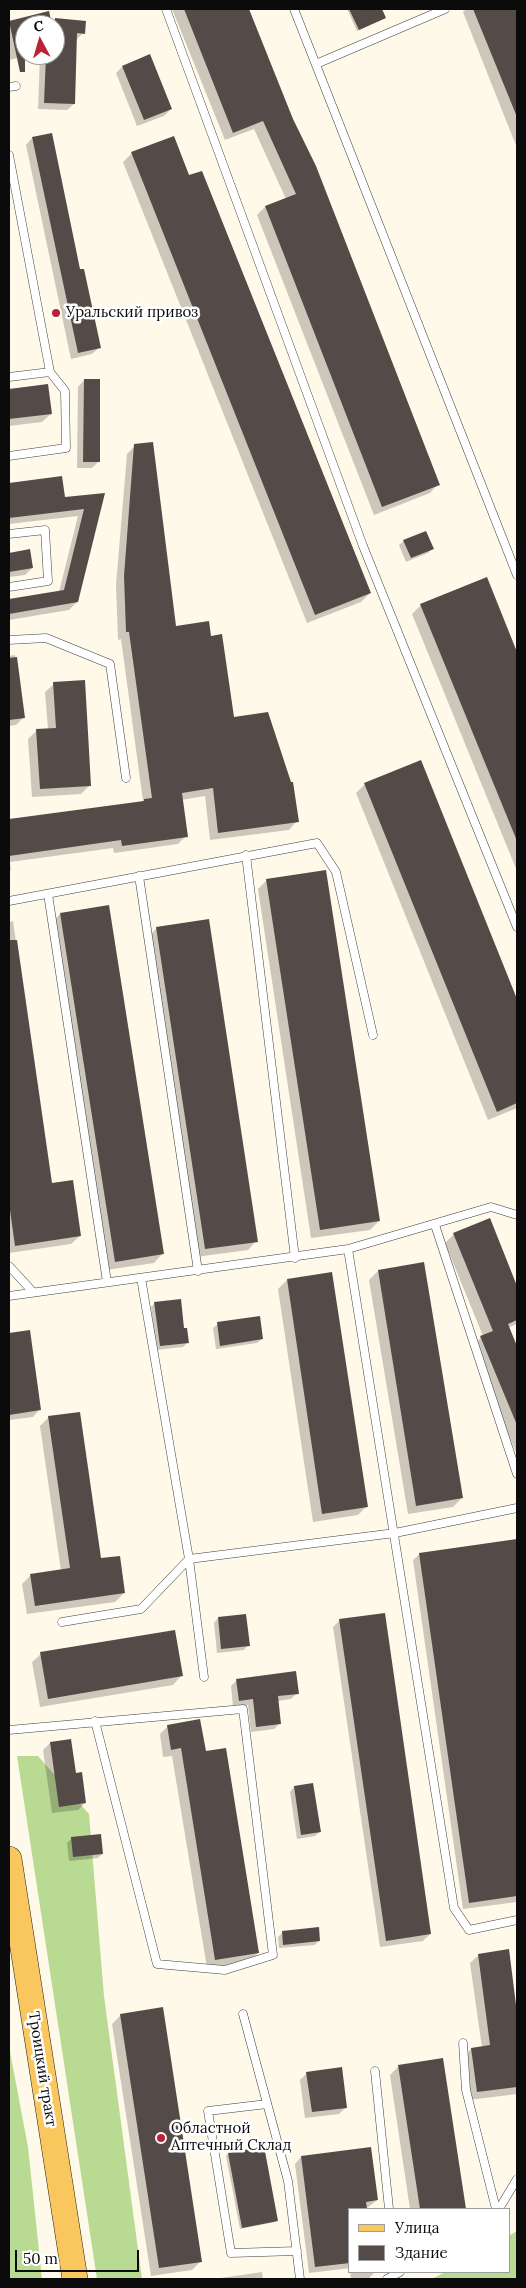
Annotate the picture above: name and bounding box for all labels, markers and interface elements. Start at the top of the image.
north arrow [15,15,65,65]
text: С [33,17,44,36]
place label: Уральский привоз [66,304,198,322]
marker: Уральский привоз [50,307,62,319]
street label: Троицкий тракт [24,2010,60,2128]
place label: Областной Аптечный Склад [171,2120,291,2155]
marker: Областной Аптечный Склад [155,2132,167,2144]
legend [348,2208,511,2273]
text: Улица [395,2218,439,2237]
scale bar [18,2240,141,2272]
text: Здание [395,2243,448,2262]
text: 50 m [23,2249,58,2268]

